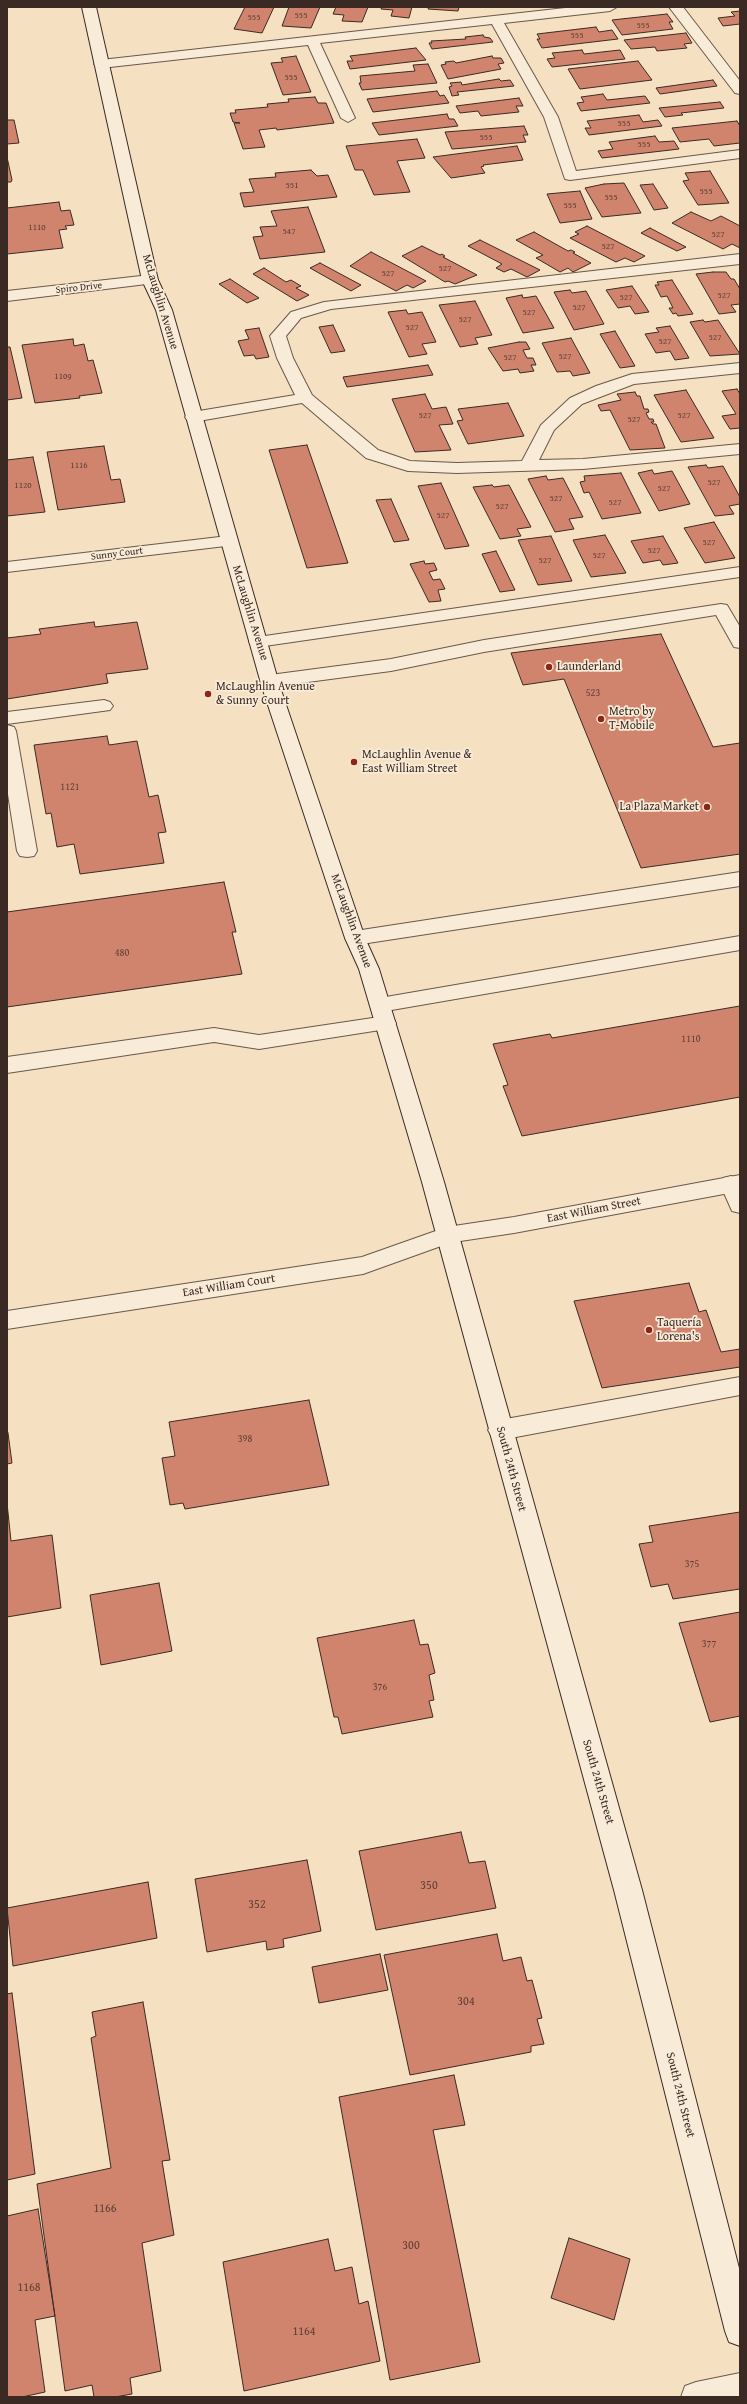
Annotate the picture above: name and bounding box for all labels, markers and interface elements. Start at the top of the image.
house number: 555 [295,11,307,21]
house number: 555 [248,13,260,23]
house number: 555 [637,21,649,31]
house number: 555 [571,31,583,41]
house number: 555 [285,73,297,83]
house number: 555 [618,119,630,129]
house number: 555 [480,133,492,143]
house number: 555 [638,140,650,150]
house number: 551 [286,181,298,191]
house number: 555 [700,187,712,197]
house number: 555 [605,193,617,203]
house number: 555 [564,201,576,211]
house number: 1110 [28,223,46,233]
house number: 547 [283,227,295,237]
house number: 527 [712,230,724,240]
house number: 527 [602,242,614,252]
street label: McLaughlin Avenue [139,253,181,351]
house number: 527 [439,264,451,274]
house number: 527 [382,269,394,279]
street label: Spiro Drive [55,280,103,296]
house number: 527 [718,291,730,301]
house number: 527 [620,293,632,303]
house number: 527 [573,303,585,313]
house number: 527 [523,308,535,318]
house number: 527 [459,315,471,325]
house number: 527 [406,323,418,333]
house number: 527 [709,333,721,343]
house number: 527 [659,337,671,347]
house number: 527 [559,352,571,362]
house number: 527 [504,353,516,363]
house number: 1109 [54,372,72,382]
house number: 527 [419,411,431,421]
house number: 527 [678,411,690,421]
house number: 527 [628,415,640,425]
house number: 1116 [70,461,88,471]
house number: 527 [708,478,720,488]
house number: 1120 [14,481,32,491]
house number: 527 [658,484,670,494]
house number: 527 [550,494,562,504]
house number: 527 [609,498,621,508]
house number: 527 [496,502,508,512]
house number: 527 [437,511,449,521]
house number: 527 [703,538,715,548]
street label: Sunny Court [90,545,144,563]
house number: 527 [648,546,660,556]
house number: 527 [593,551,605,561]
house number: 527 [539,556,551,566]
street label: McLaughlin Avenue [229,564,271,662]
place label: Launderland [557,660,621,674]
marker: Launderland [544,662,554,672]
place label: McLaughlin Avenue & Sunny Court [216,680,315,708]
house number: 523 [586,687,600,699]
marker: McLaughlin Avenue & Sunny Court [203,689,213,699]
place label: Metro by T-Mobile [609,705,654,733]
marker: Metro by T-Mobile [596,714,606,724]
place label: McLaughlin Avenue & East William Street [362,748,472,776]
marker: McLaughlin Avenue & East William Street [349,757,359,767]
house number: 1121 [60,781,80,793]
place label: La Plaza Market [620,800,699,814]
marker: La Plaza Market [702,802,712,812]
street label: McLaughlin Avenue [327,872,375,970]
house number: 480 [115,947,129,959]
house number: 1110 [681,1033,701,1045]
street label: East William Street [546,1194,642,1226]
street label: East William Court [182,1272,276,1300]
place label: Taquería Lorena's [657,1316,701,1344]
marker: Taquería Lorena's [644,1325,654,1335]
street label: South 24th Street [493,1425,529,1513]
house number: 398 [238,1433,252,1445]
house number: 375 [685,1558,699,1570]
house number: 377 [702,1638,716,1650]
house number: 376 [373,1681,387,1693]
street label: South 24th Street [579,1738,617,1826]
house number: 350 [420,1879,438,1893]
house number: 352 [248,1898,266,1912]
house number: 304 [457,1995,475,2009]
street label: South 24th Street [662,2051,698,2139]
house number: 1166 [93,2202,117,2216]
house number: 300 [402,2239,420,2253]
house number: 1168 [17,2281,41,2295]
house number: 1164 [292,2325,316,2339]

